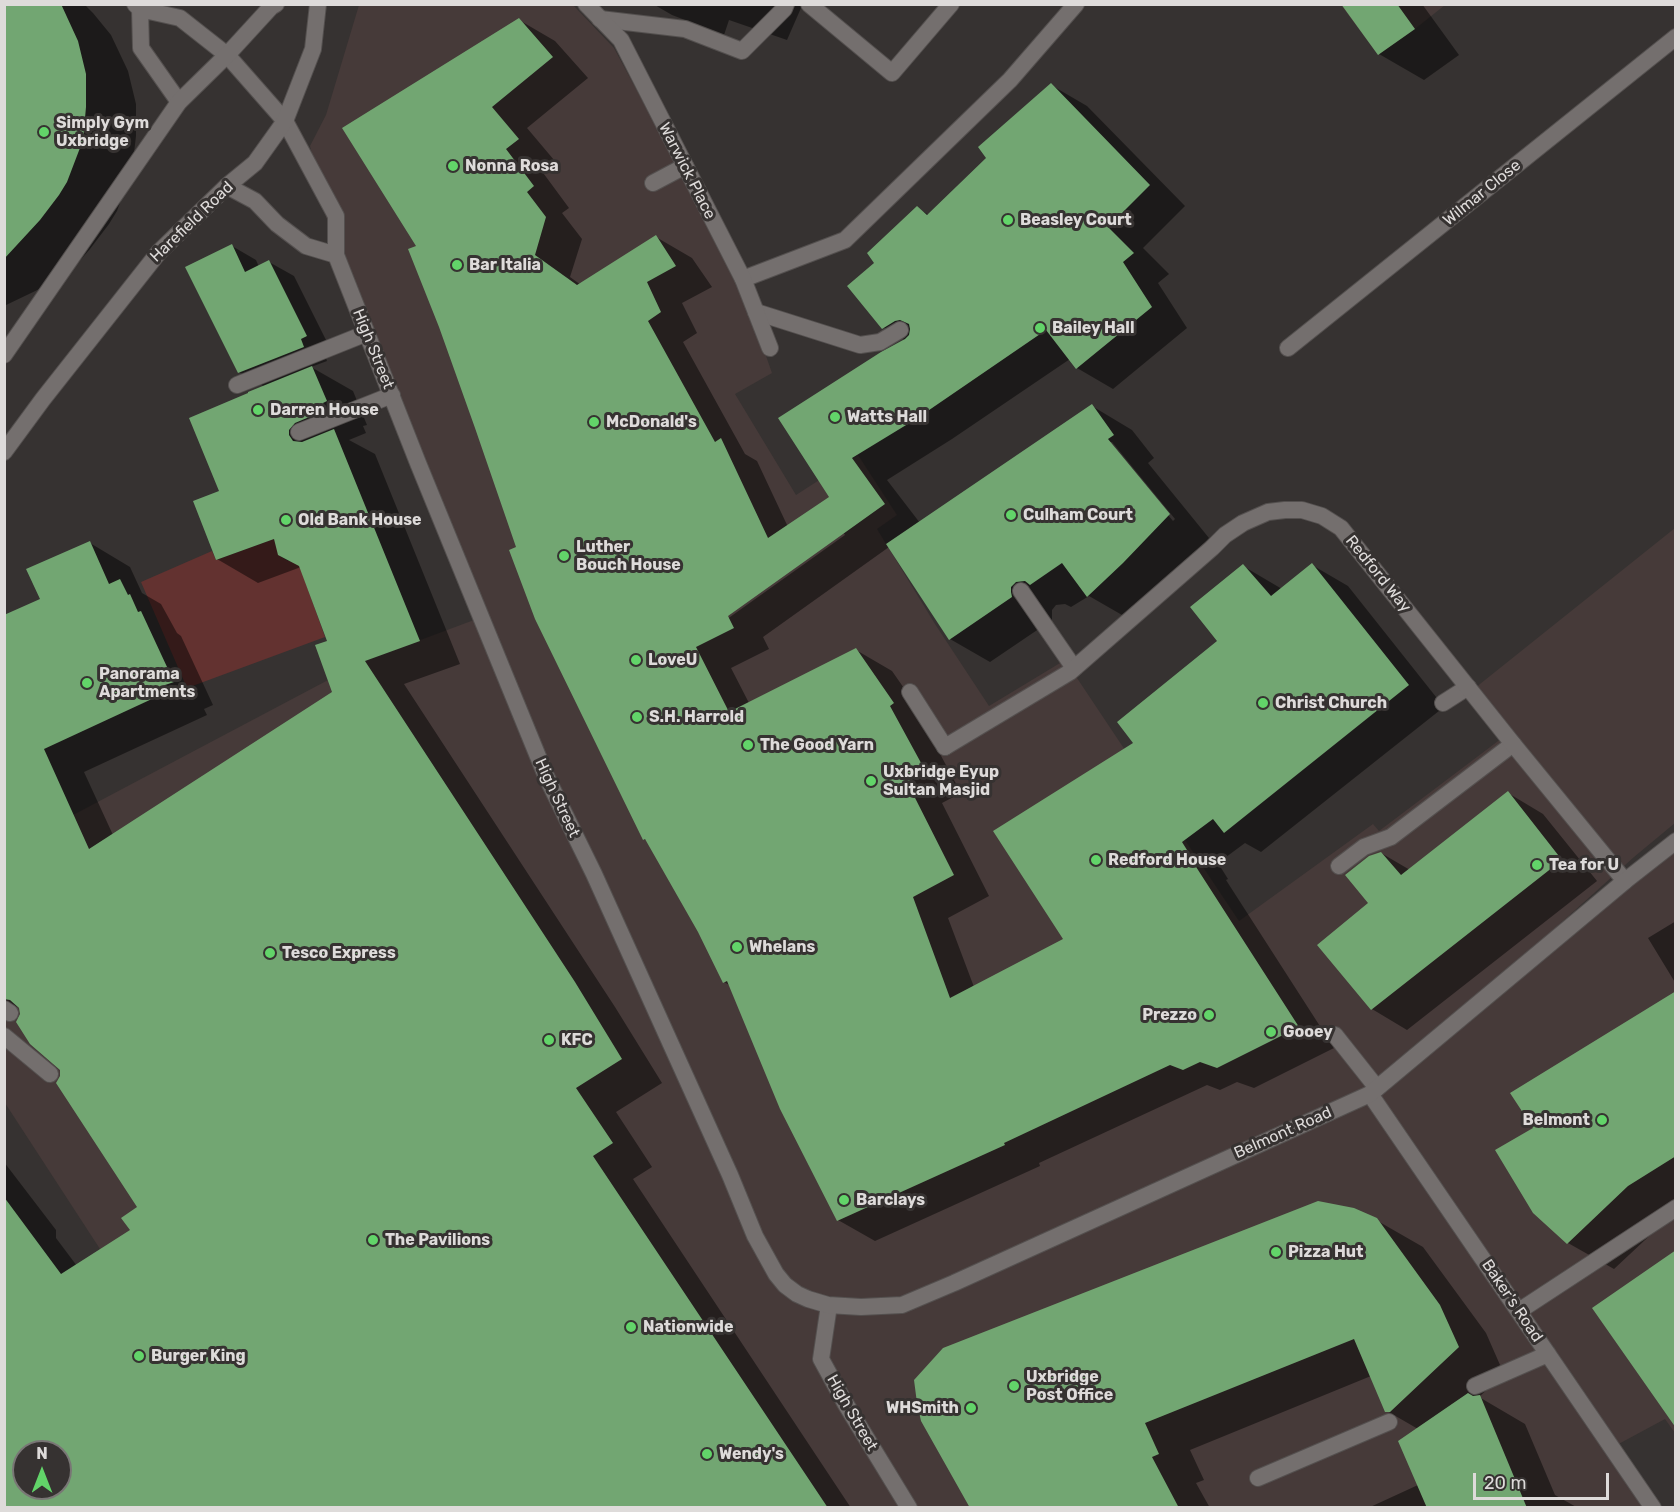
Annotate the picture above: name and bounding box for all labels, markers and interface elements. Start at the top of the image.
place label: Simply Gym Uxbridge [56,113,149,151]
street label: Warwick Place [654,119,720,223]
marker: Simply Gym Uxbridge [37,125,51,139]
place label: Nonna Rosa [465,156,559,176]
street label: Wilmar Close [1439,156,1525,230]
marker: Nonna Rosa [446,159,460,173]
street label: Harefield Road [146,178,238,266]
place label: Beasley Court [1020,210,1132,230]
marker: Beasley Court [1001,213,1015,227]
place label: Bar Italia [469,255,541,275]
marker: Bar Italia [450,258,464,272]
street label: High Street [348,306,398,392]
place label: Bailey Hall [1052,318,1134,338]
marker: Bailey Hall [1033,321,1047,335]
place label: Darren House [270,400,379,420]
marker: Darren House [251,403,265,417]
place label: Watts Hall [847,407,927,427]
marker: Watts Hall [828,410,842,424]
place label: McDonald's [606,412,697,432]
marker: McDonald's [587,415,601,429]
place label: Culham Court [1023,505,1133,525]
marker: Culham Court [1004,508,1018,522]
place label: Old Bank House [298,510,422,530]
marker: Old Bank House [279,513,293,527]
street label: Redford Way [1341,532,1415,616]
place label: Luther Bouch House [576,537,681,575]
marker: Luther Bouch House [557,549,571,563]
place label: LoveU [648,650,697,670]
marker: LoveU [629,653,643,667]
place label: Panorama Apartments [99,664,195,702]
marker: Panorama Apartments [80,676,94,690]
place label: Christ Church [1275,693,1387,713]
marker: Christ Church [1256,696,1270,710]
place label: S.H. Harrold [649,707,744,727]
marker: S.H. Harrold [630,710,644,724]
place label: The Good Yarn [760,735,874,755]
marker: The Good Yarn [741,738,755,752]
street label: High Street [530,756,584,840]
place label: Uxbridge Eyup Sultan Masjid [883,762,999,800]
marker: Uxbridge Eyup Sultan Masjid [864,774,878,788]
place label: Redford House [1108,850,1226,870]
marker: Redford House [1089,853,1103,867]
place label: Tea for U [1549,855,1619,875]
marker: Tea for U [1530,858,1544,872]
place label: Whelans [749,937,815,957]
marker: Whelans [730,940,744,954]
place label: Tesco Express [282,943,396,963]
marker: Tesco Express [263,946,277,960]
place label: Prezzo [1142,1005,1197,1025]
marker: Prezzo [1202,1008,1216,1022]
place label: Gooey [1283,1022,1333,1042]
marker: Gooey [1264,1025,1278,1039]
place label: KFC [561,1030,593,1050]
marker: KFC [542,1033,556,1047]
street label: Belmont Road [1231,1103,1335,1163]
place label: Belmont [1523,1110,1590,1130]
marker: Belmont [1595,1113,1609,1127]
place label: Barclays [856,1190,925,1210]
marker: Barclays [837,1193,851,1207]
place label: The Pavilions [385,1230,490,1250]
marker: The Pavilions [366,1233,380,1247]
place label: Pizza Hut [1288,1242,1364,1262]
marker: Pizza Hut [1269,1245,1283,1259]
street label: Baker's Road [1477,1256,1547,1346]
place label: Nationwide [643,1317,733,1337]
marker: Nationwide [624,1320,638,1334]
place label: Burger King [151,1346,246,1366]
marker: Burger King [132,1349,146,1363]
place label: Uxbridge Post Office [1026,1367,1113,1405]
street label: High Street [822,1371,882,1455]
marker: Uxbridge Post Office [1007,1379,1021,1393]
place label: WHSmith [886,1398,959,1418]
marker: WHSmith [964,1401,978,1415]
north arrow [12,1440,72,1500]
text: N [36,1444,48,1463]
place label: Wendy's [719,1444,784,1464]
marker: Wendy's [700,1447,714,1461]
scale bar [1476,1461,1612,1499]
text: 20 m [1484,1472,1526,1494]

